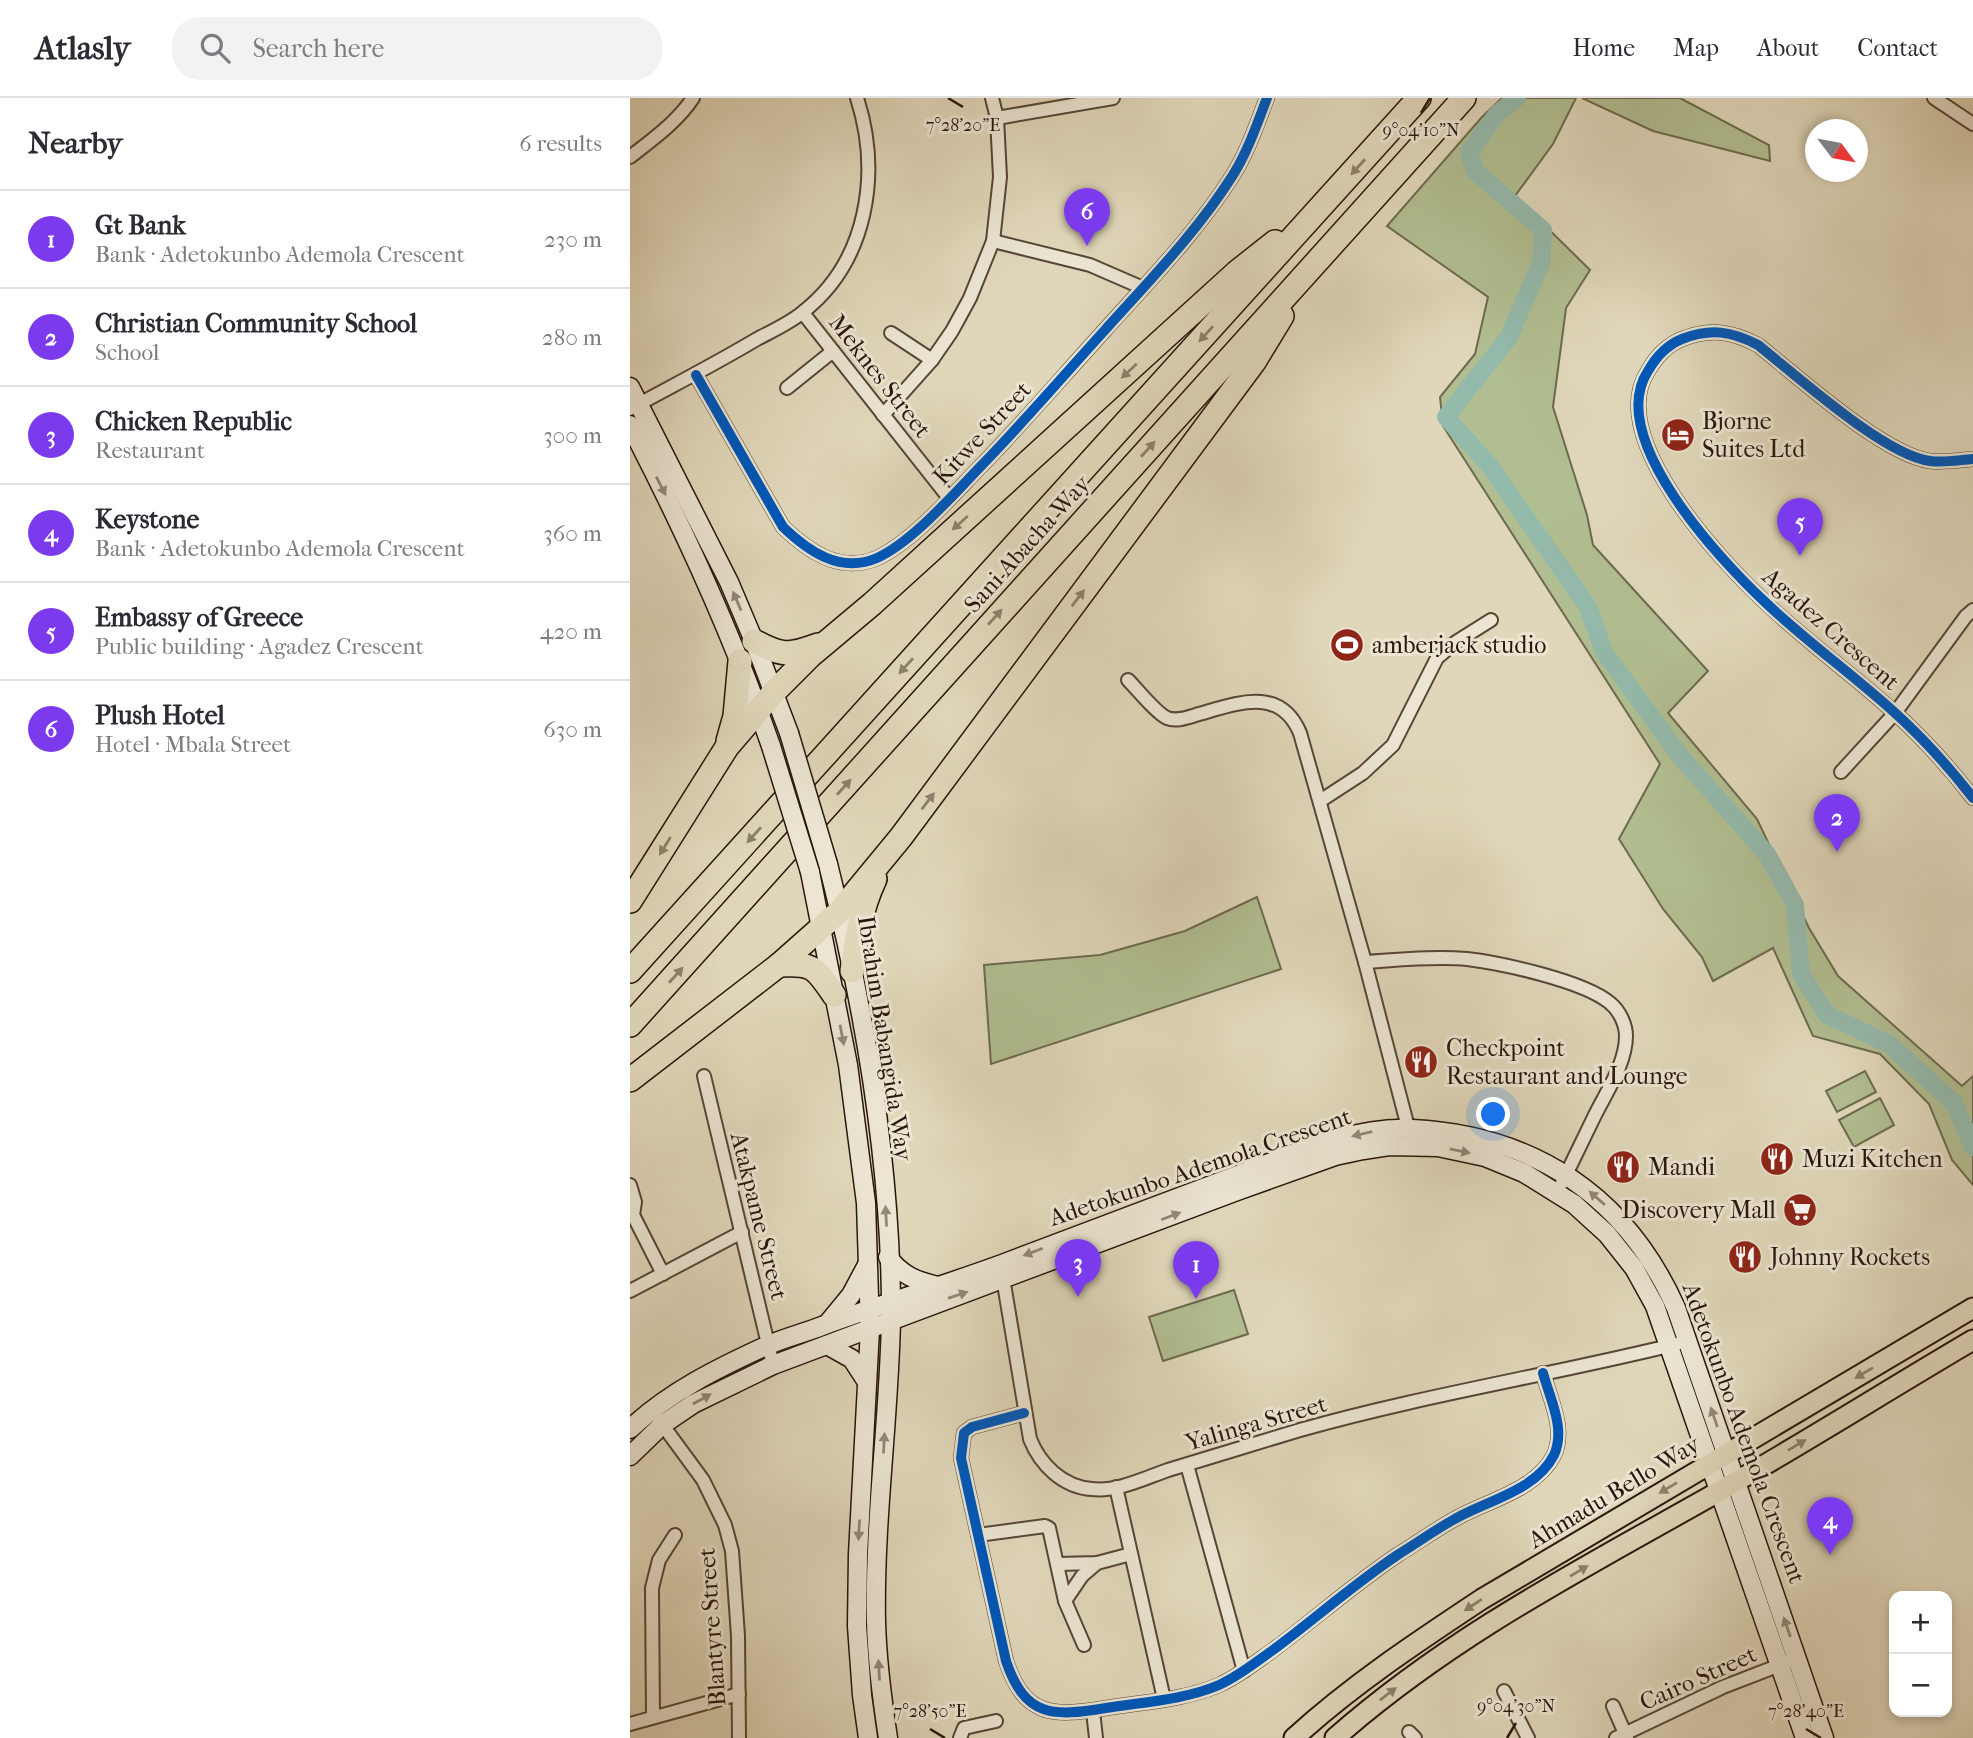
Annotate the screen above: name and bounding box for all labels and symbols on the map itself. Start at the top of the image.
text: 7°28'20"E [926,115,1000,136]
north arrow [1805,119,1868,182]
text: 9°04'10"N [1382,120,1460,141]
one-way arrow [1351,159,1366,176]
pin: 6 [1064,188,1110,246]
street label: Meknes Street [823,309,937,444]
one-way arrow [1199,325,1215,342]
one-way arrow [1121,362,1138,378]
street label: Kitwe Street [927,375,1037,490]
place label: Bjorne Suites Ltd [1702,407,1806,463]
hotel icon: Bjorne Suites Ltd [1659,416,1697,454]
one-way arrow [1140,441,1156,458]
street label: Sani Abacha Way [958,469,1097,618]
one-way arrow [655,476,667,496]
pin: 5 [1777,498,1823,556]
one-way arrow [951,515,969,531]
street label: Agadez Crescent [1756,561,1905,696]
one-way arrow [1071,589,1085,607]
one-way arrow [731,591,742,612]
one-way arrow [987,609,1003,626]
sports icon: amberjack studio [1328,626,1366,664]
place label: amberjack studio [1372,631,1546,659]
one-way arrow [898,657,914,675]
one-way arrow [836,778,852,796]
one-way arrow [921,792,936,810]
pin: 2 [1814,794,1860,852]
one-way arrow [746,826,762,843]
one-way arrow [658,836,671,856]
street label: Ibrahim Babangida Way [852,914,918,1164]
one-way arrow [667,967,683,984]
one-way arrow [837,1024,848,1046]
place label: Checkpoint Restaurant and Lounge [1446,1034,1688,1090]
restaurant icon: Checkpoint Restaurant and Lounge [1402,1043,1440,1081]
your location [1476,1097,1510,1131]
street label: Adetokunbo Ademola Crescent [1044,1102,1355,1232]
street label: Atakpame Street [724,1128,793,1303]
one-way arrow [1351,1129,1373,1140]
restaurant icon: Muzi Kitchen [1758,1140,1796,1178]
place label: Muzi Kitchen [1802,1145,1943,1173]
one-way arrow [1449,1146,1471,1157]
restaurant icon: Mandi [1604,1148,1642,1186]
place label: Mandi [1648,1153,1715,1181]
one-way arrow [1589,1191,1606,1206]
supermarket icon: Discovery Mall [1781,1191,1819,1229]
place label: Discovery Mall [1622,1196,1776,1224]
one-way arrow [880,1205,891,1227]
one-way arrow [1161,1210,1182,1221]
restaurant icon: Johnny Rockets [1726,1238,1764,1276]
pin: 3 [1055,1239,1101,1297]
pin: 1 [1173,1241,1219,1299]
place label: Johnny Rockets [1768,1243,1930,1271]
one-way arrow [1022,1247,1043,1258]
street label: Adetokunbo Ademola Crescent [1676,1278,1812,1587]
one-way arrow [947,1289,968,1300]
one-way arrow [1855,1367,1874,1379]
street label: Yalinga Street [1181,1389,1330,1457]
one-way arrow [693,1393,712,1405]
one-way arrow [1708,1406,1719,1427]
street label: Ahmadu Bello Way [1522,1429,1706,1555]
one-way arrow [878,1432,889,1454]
one-way arrow [1787,1439,1806,1451]
one-way arrow [1659,1482,1678,1495]
pin: 4 [1807,1497,1853,1555]
one-way arrow [853,1519,864,1541]
street label: Blantyre Street [692,1546,732,1707]
one-way arrow [1569,1565,1588,1577]
one-way arrow [1464,1598,1482,1612]
one-way arrow [1781,1616,1792,1637]
street label: Cairo Street [1635,1640,1761,1716]
one-way arrow [873,1659,884,1681]
one-way arrow [1379,1687,1396,1702]
text: 9°04'30"N [1477,1696,1555,1717]
text: 7°28'50"E [893,1701,967,1722]
text: 7°28'40"E [1768,1701,1844,1722]

